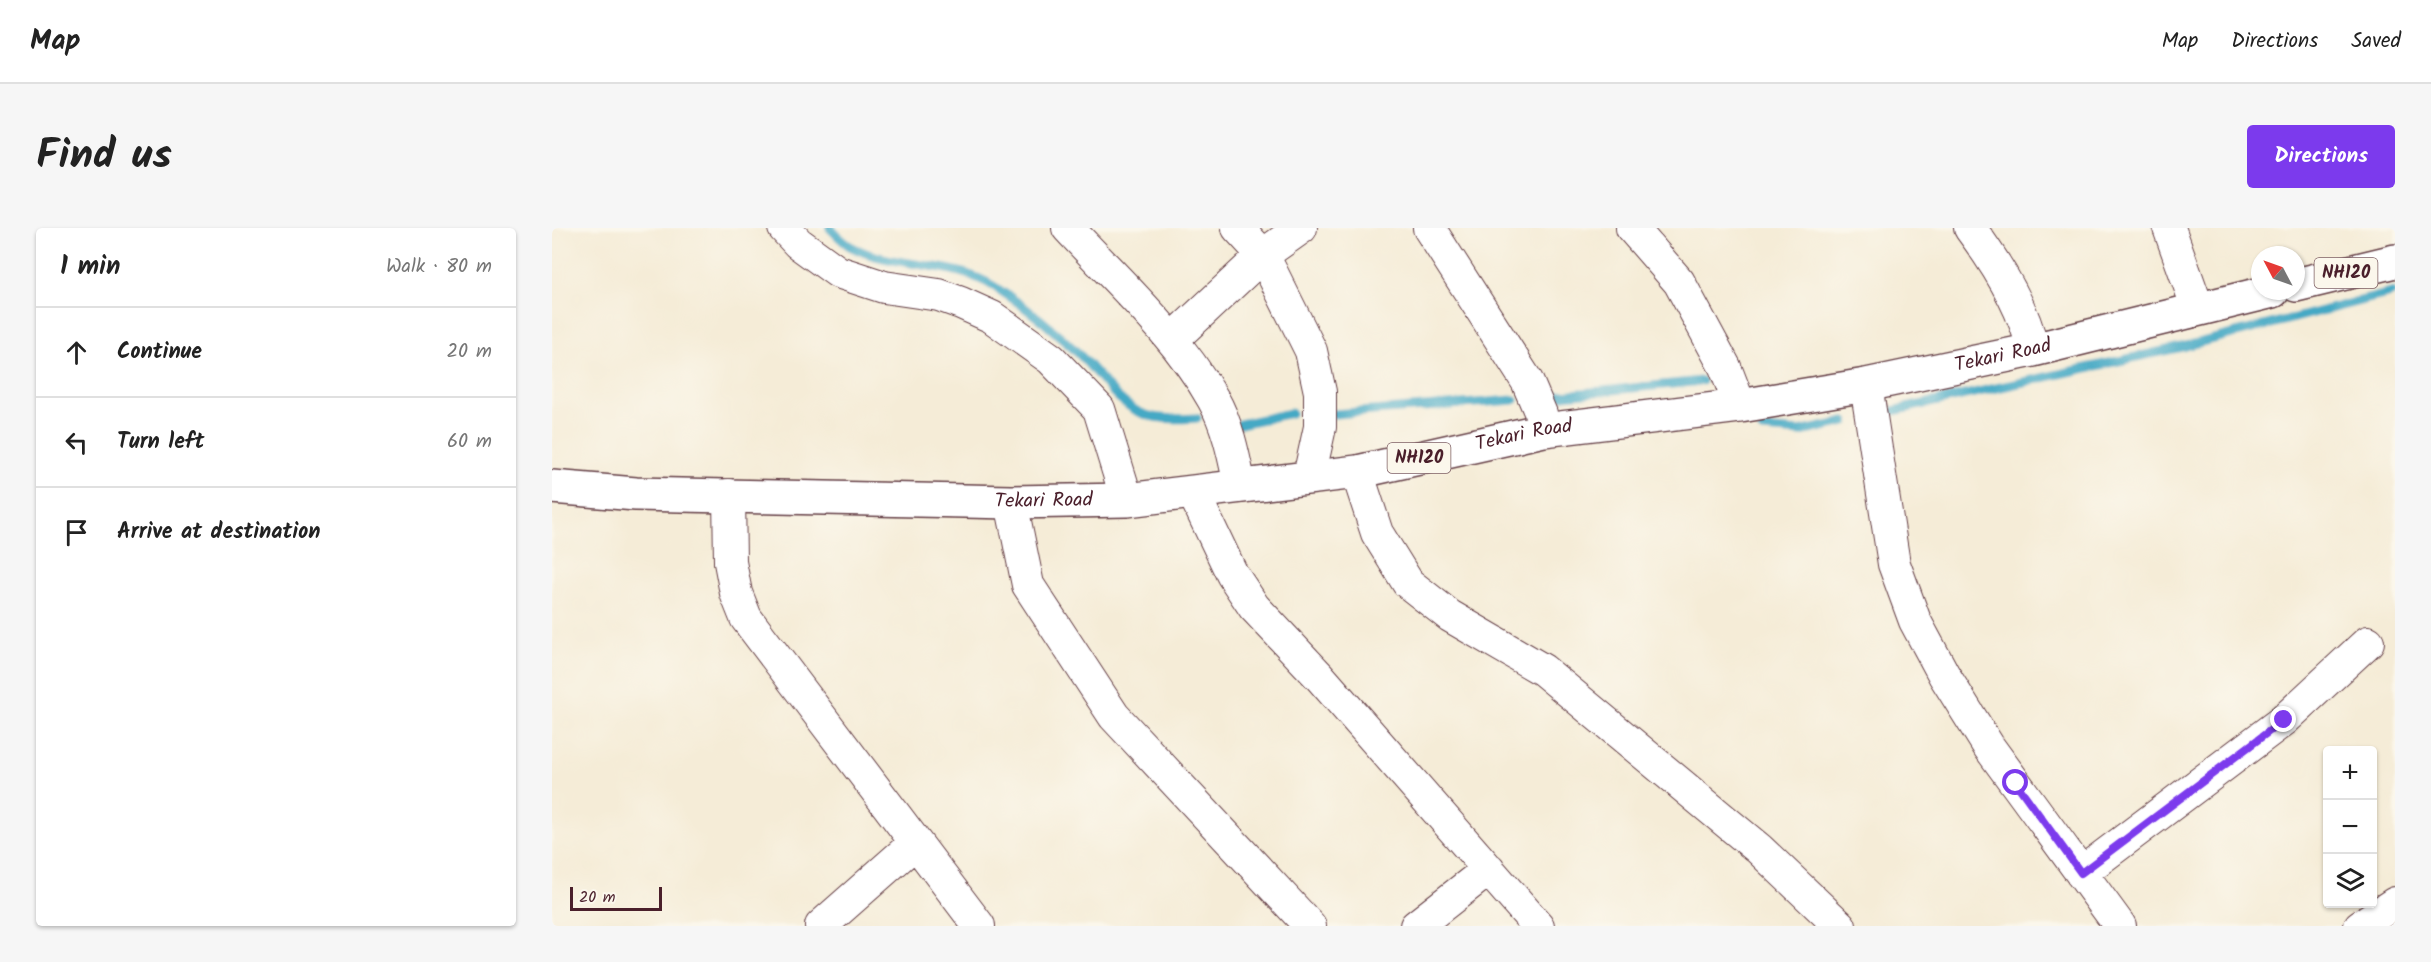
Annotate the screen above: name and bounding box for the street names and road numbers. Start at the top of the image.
road number: NH120 [2314,258,2378,288]
street label: Tekari Road [1952,330,2056,382]
street label: Tekari Road [1472,411,1575,461]
road number: NH120 [1388,443,1450,473]
street label: Tekari Road [994,485,1094,518]

